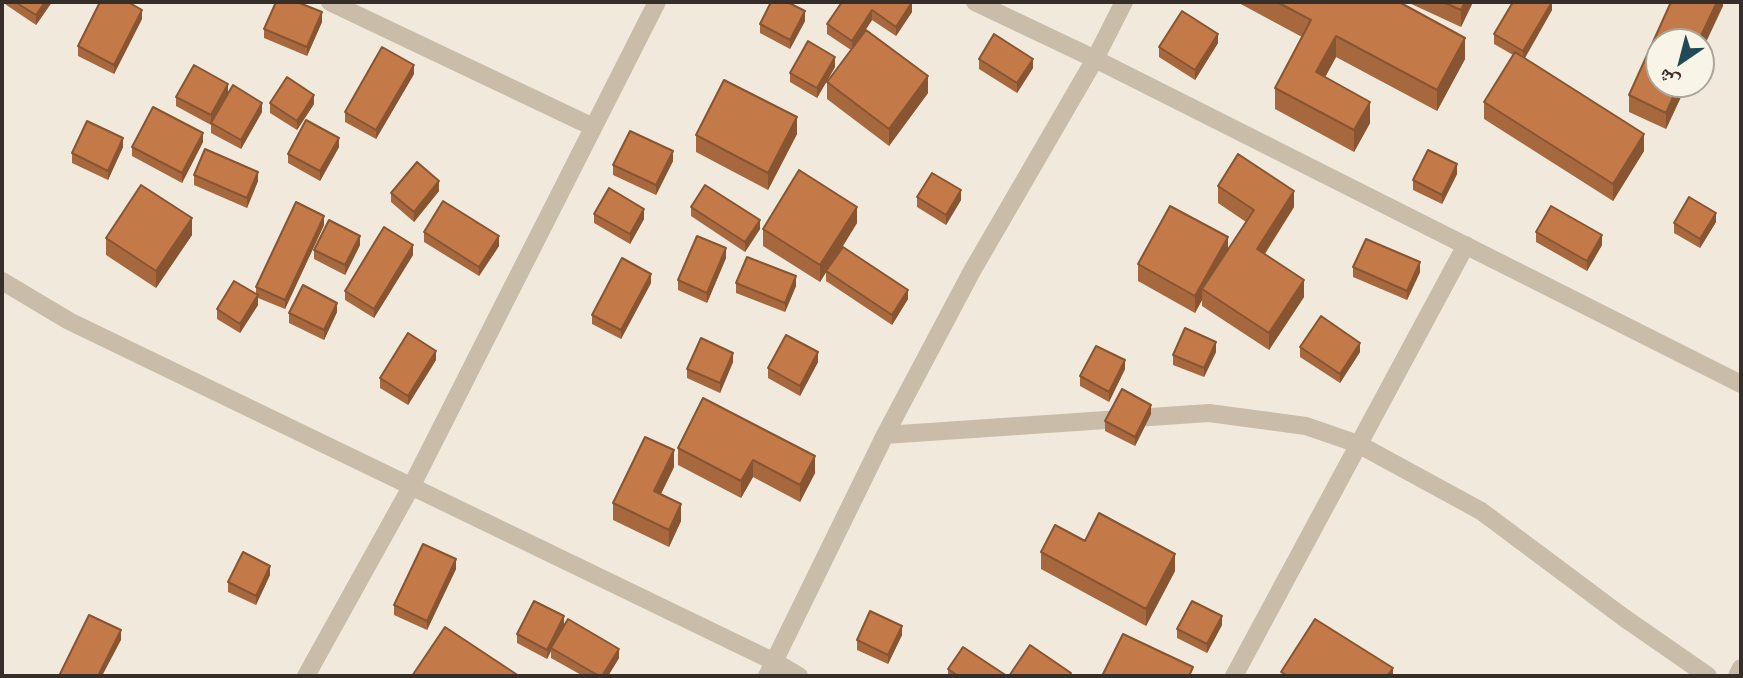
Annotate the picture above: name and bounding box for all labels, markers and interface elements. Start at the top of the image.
north arrow [1645,28,1715,98]
text: ش [1654,64,1684,94]

